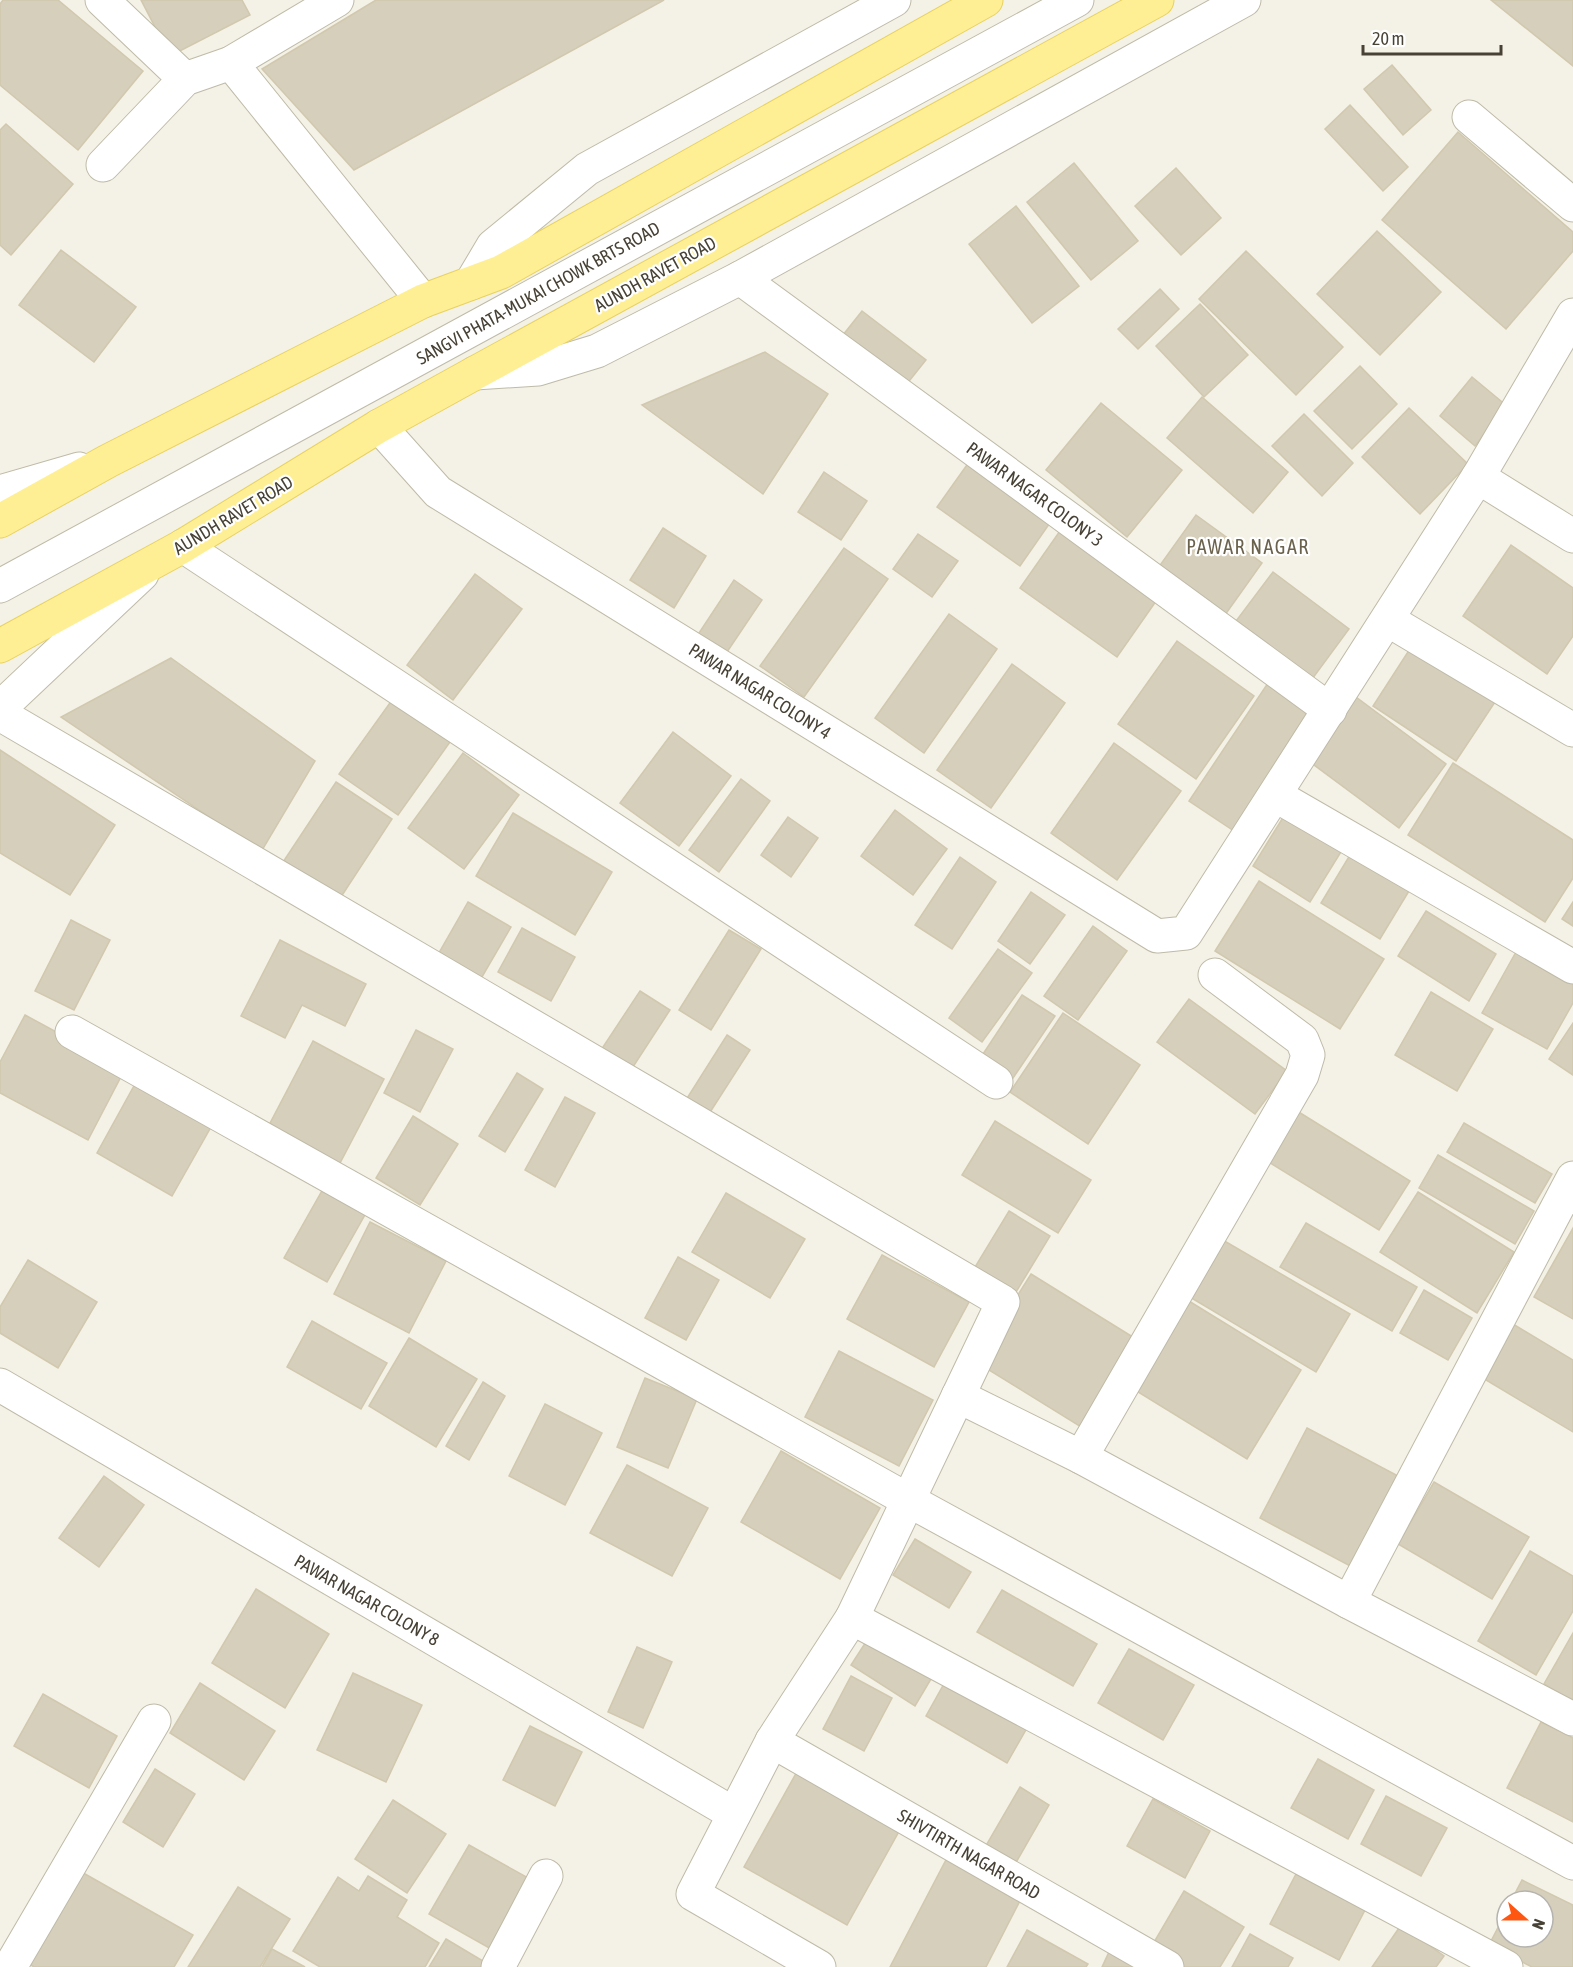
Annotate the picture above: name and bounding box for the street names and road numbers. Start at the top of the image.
street label: SANGVI PHATA-MUKAI CHOWK BRTS ROAD [413,217,663,369]
street label: AUNDH RAVET ROAD [591,232,719,316]
street label: PAWAR NAGAR COLONY 3 [963,437,1107,551]
street label: AUNDH RAVET ROAD [169,471,297,559]
street label: PAWAR NAGAR COLONY 4 [685,639,835,743]
street label: PAWAR NAGAR COLONY 8 [291,1550,443,1650]
street label: SHIVTIRTH NAGAR ROAD [894,1805,1044,1903]

